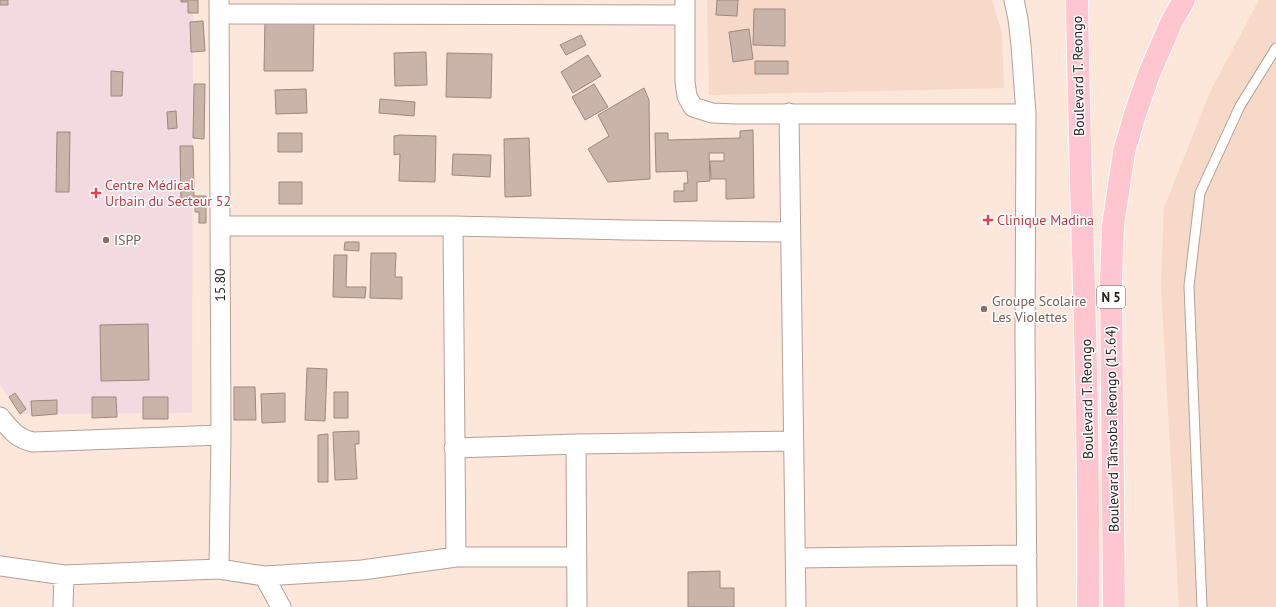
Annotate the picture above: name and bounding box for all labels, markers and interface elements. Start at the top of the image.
street label: Boulevard T. Reongo [1068,16,1088,136]
place label: Centre Médical Urbain du Secteur 52 [105,176,231,210]
marker: Centre Médical Urbain du Secteur 52 [90,187,102,199]
place label: Clinique Madina [997,211,1094,229]
marker: Clinique Madina [982,214,994,226]
place label: ISPP [114,231,141,249]
marker: ISPP [101,235,111,245]
street label: 15.80 [211,268,229,302]
road number: N 5 [1097,286,1125,308]
place label: Groupe Scolaire Les Violettes [992,292,1086,326]
marker: Groupe Scolaire Les Violettes [979,304,989,314]
street label: Boulevard Tânsoba Reongo (15.64) [1101,326,1123,532]
street label: Boulevard T. Reongo [1077,339,1097,459]

